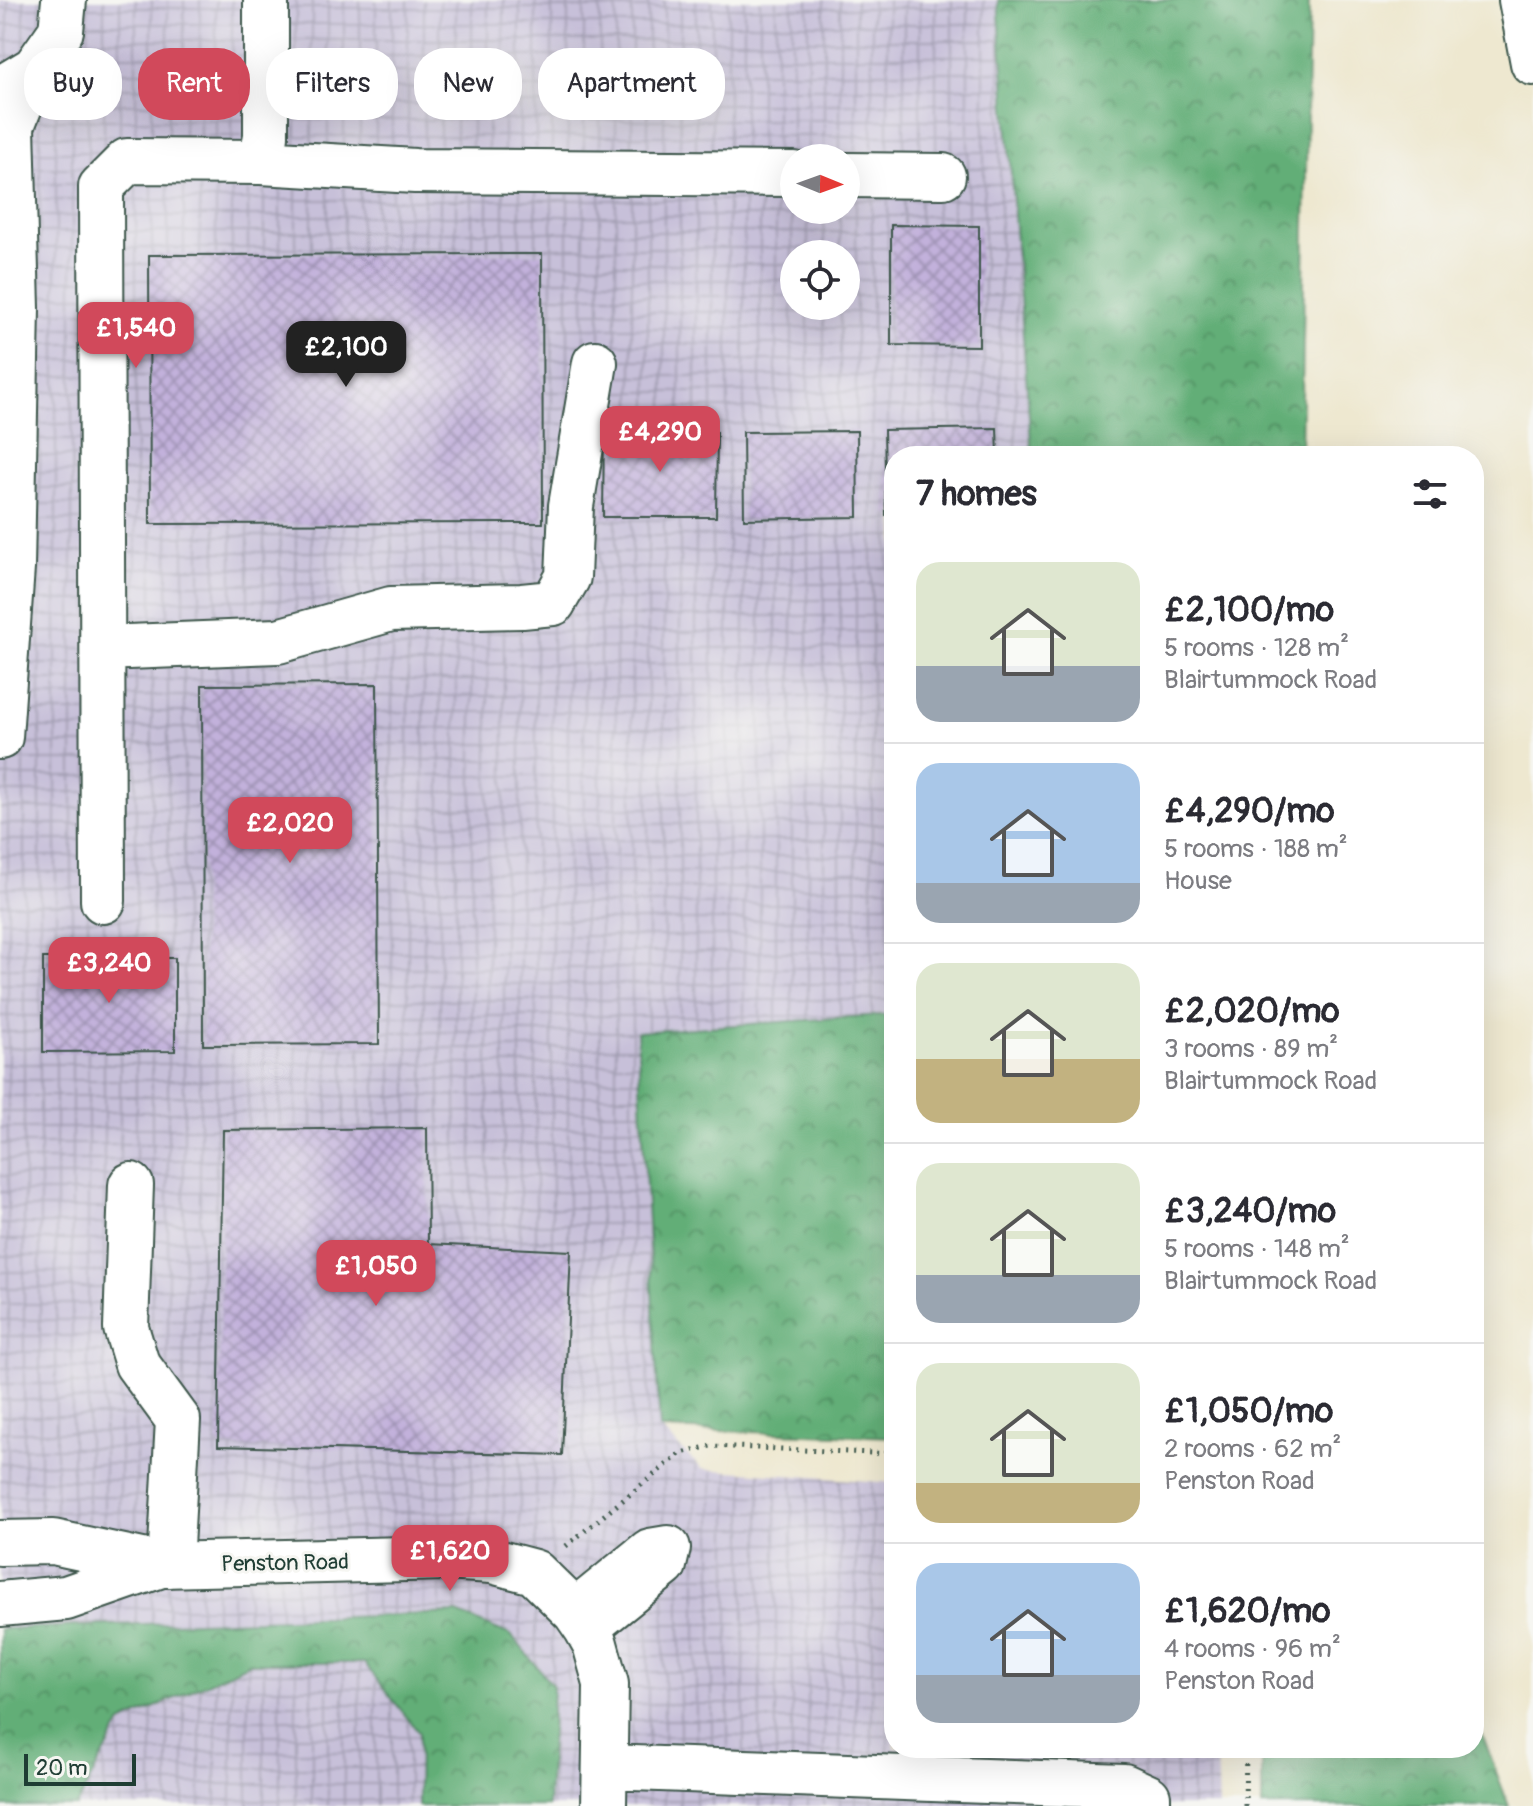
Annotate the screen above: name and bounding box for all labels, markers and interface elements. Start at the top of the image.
chip: Buy [24,48,122,120]
chip: Rent [138,48,250,120]
chip: Filters [266,48,398,120]
chip: New [414,48,522,120]
chip: Apartment [538,48,725,120]
north arrow [780,144,860,224]
map controls [780,144,860,320]
button: locate [780,240,860,320]
pin: £1,540 [71,302,201,370]
text: £1,540 [96,312,176,344]
pin: £2,100 [281,321,411,389]
text: £2,100 [304,331,388,363]
pin: £4,290 [595,406,725,474]
text: £4,290 [618,416,702,448]
icon: filters [1408,472,1452,516]
text: 7 homes [916,473,1037,516]
text: £2,100/mo [1164,589,1334,632]
icon: home [980,594,1076,690]
text: 5 rooms · 128 m² [1164,632,1349,664]
text: Blairtummock Road [1164,664,1377,696]
text: £4,290/mo [1164,790,1335,833]
icon: home [980,795,1076,891]
pin: £2,020 [225,797,355,865]
text: £2,020 [246,807,334,839]
text: 5 rooms · 188 m² [1164,833,1348,865]
text: House [1164,865,1232,897]
pin: £3,240 [44,937,174,1005]
text: £3,240 [66,947,152,979]
text: £2,020/mo [1164,990,1340,1033]
icon: home [980,995,1076,1091]
text: 3 rooms · 89 m² [1164,1033,1338,1065]
text: Blairtummock Road [1164,1065,1377,1097]
text: £3,240/mo [1164,1190,1336,1233]
icon: home [980,1195,1076,1291]
text: 5 rooms · 148 m² [1164,1233,1350,1265]
pin: £1,050 [311,1240,441,1308]
text: £1,050 [334,1250,418,1282]
text: Blairtummock Road [1164,1265,1377,1297]
text: £1,050/mo [1164,1390,1333,1433]
icon: home [980,1395,1076,1491]
text: 2 rooms · 62 m² [1164,1433,1341,1465]
text: Penston Road [1164,1465,1315,1497]
pin: £1,620 [385,1525,515,1593]
text: £1,620 [410,1535,490,1567]
street label: Penston Road [221,1548,349,1578]
text: £1,620/mo [1164,1590,1330,1633]
icon: home [980,1595,1076,1691]
text: 4 rooms · 96 m² [1164,1633,1341,1665]
text: Penston Road [1164,1665,1315,1697]
scale bar [24,1750,136,1786]
text: 20 m [36,1754,88,1782]

